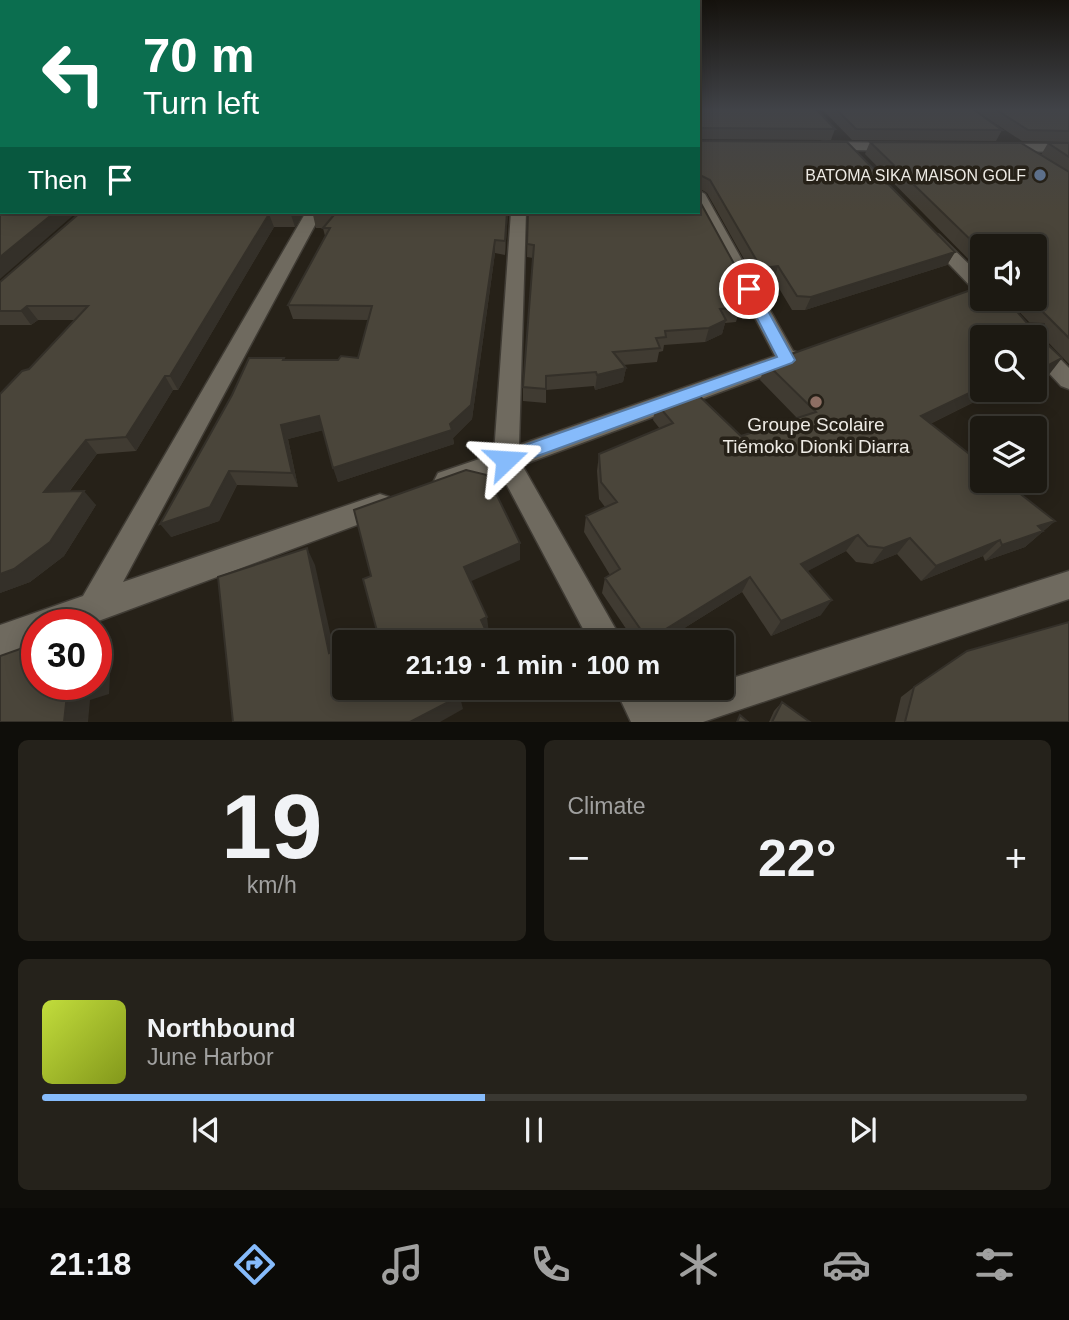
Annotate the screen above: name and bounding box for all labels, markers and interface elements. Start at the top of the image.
icon: left [28,28,119,119]
text: 70 m [143,28,255,82]
text: Turn left [143,85,259,121]
icon: arrive [101,161,139,199]
text: Then [28,165,87,195]
place label: BATOMA SIKA MAISON GOLF [805,167,1026,184]
marker: BATOMA SIKA MAISON GOLF [1032,167,1048,183]
map controls [970,234,1047,493]
button: sound [970,234,1047,311]
pin [719,259,779,319]
icon: arrive [730,270,768,308]
button: search [970,325,1047,402]
marker: Groupe Scolaire Tiémoko Dionki Diarra [808,394,824,410]
place label: Groupe Scolaire Tiémoko Dionki Diarra [722,414,910,457]
button: layers [970,416,1047,493]
position arrow [469,423,543,497]
speed limit sign: 30 [21,609,112,700]
text: 21:19 · 1 min · 100 m [406,650,660,680]
text: 19 [221,776,322,877]
text: Climate [568,793,645,819]
text: 22° [758,829,837,887]
text: − [568,837,590,879]
text: + [1005,837,1027,879]
text: km/h [247,872,297,898]
text: Northbound [147,1013,296,1043]
text: June Harbor [147,1044,274,1070]
icon: previous [187,1111,225,1149]
icon: pause [515,1111,553,1149]
icon: next [844,1111,882,1149]
icon: directions [230,1240,279,1289]
icon: music [378,1240,427,1289]
icon: phone [526,1240,575,1289]
icon: climate [674,1240,723,1289]
icon: car [822,1240,871,1289]
icon: filters [970,1240,1019,1289]
text: 21:18 [50,1246,131,1282]

